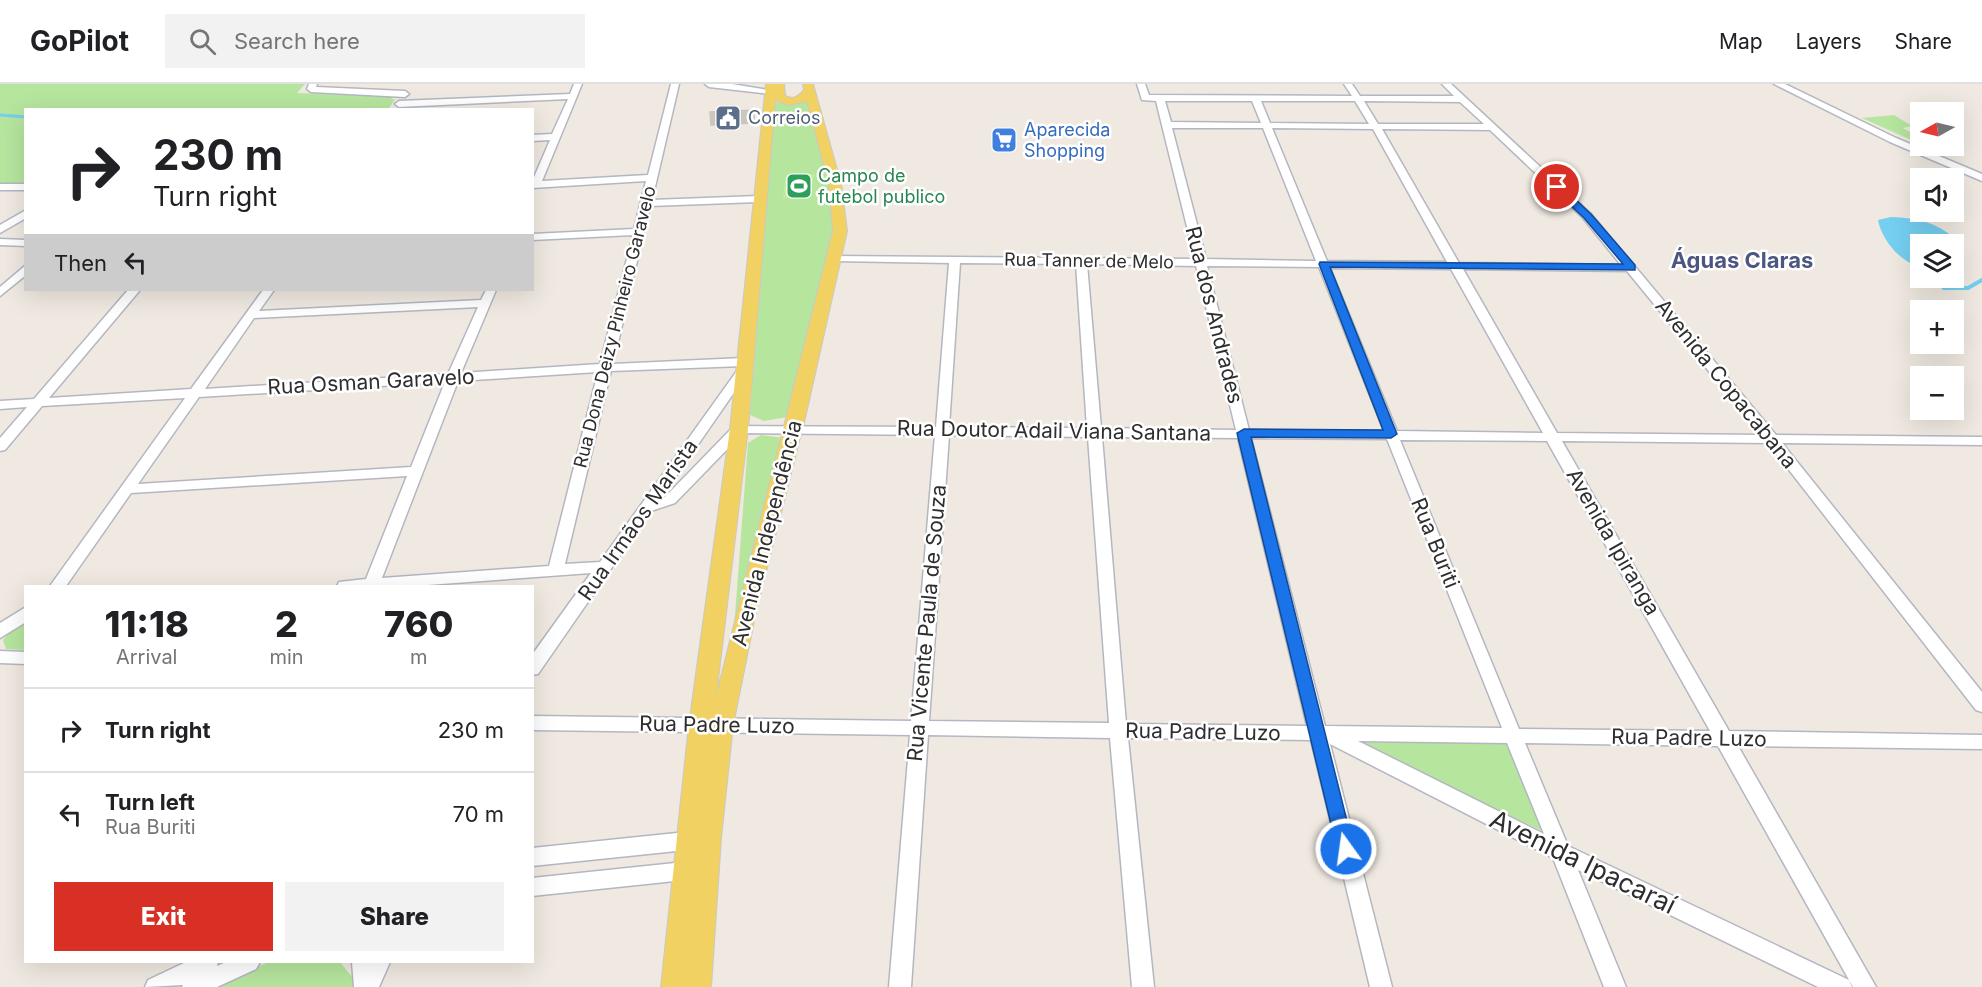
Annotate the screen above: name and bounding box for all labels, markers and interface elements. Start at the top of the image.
search box [165,14,585,68]
text: GoPilot [30,24,129,58]
icon: search [186,25,219,58]
text: Search here [234,28,360,54]
text: Map [1719,29,1763,54]
text: Layers [1796,29,1862,54]
text: Share [1895,29,1952,54]
north arrow [1910,102,1964,156]
map controls [1910,102,1964,420]
public building icon: Correios [713,103,743,133]
place label: Correios [748,107,821,128]
place label: Aparecida Shopping [1024,119,1110,161]
supermarket icon: Aparecida Shopping [989,125,1019,155]
text: 230 m [153,129,283,180]
icon: right [54,132,132,210]
pin [1531,161,1582,212]
place label: Campo de futebol publico [818,165,945,207]
button: sound [1910,168,1964,222]
icon: arrive [1540,170,1573,203]
sports icon: Campo de futebol publico [784,171,814,201]
text: Turn right [153,180,277,213]
street label: Rua Dona Deizy Pinheiro Garavelo [569,184,660,470]
street label: Rua dos Andrades [1180,224,1249,406]
button: layers [1910,234,1964,288]
icon: left [119,246,152,279]
district label: Águas Claras [1671,247,1813,273]
street label: Rua Tanner de Melo [1004,249,1174,272]
text: Then [54,250,107,276]
street label: Avenida Copacabana [1650,294,1802,473]
button: + [1910,300,1964,354]
street label: Rua Osman Garavelo [267,364,475,399]
button: − [1910,366,1964,420]
street label: Rua Doutor Adail Viana Santana [897,415,1211,446]
street label: Avenida Independência [726,417,807,648]
street label: Rua Irmãos Marista [573,434,703,605]
street label: Avenida Ipiranga [1561,464,1666,619]
street label: Rua Vicente Paula de Souza [902,483,951,762]
street label: Rua Buriti [1406,494,1465,592]
text: 11:18 [105,602,189,646]
text: 2 [275,602,298,646]
text: 760 [384,602,453,646]
text: Arrival [116,645,177,669]
text: min [269,645,304,669]
text: m [410,645,428,669]
street label: Rua Padre Luzo [639,711,795,738]
icon: right [54,714,87,747]
text: Turn right [105,717,211,743]
text: 230 m [438,717,504,743]
street label: Rua Padre Luzo [1125,718,1281,745]
street label: Rua Padre Luzo [1611,724,1767,751]
text: Turn left [105,789,195,815]
icon: left [54,798,87,831]
text: 70 m [453,801,504,827]
street label: Avenida Ipacaraí [1485,803,1682,920]
text: Rua Buriti [105,815,196,839]
position arrow [1314,817,1378,881]
button: Exit [54,882,273,951]
button: Share [285,882,504,951]

